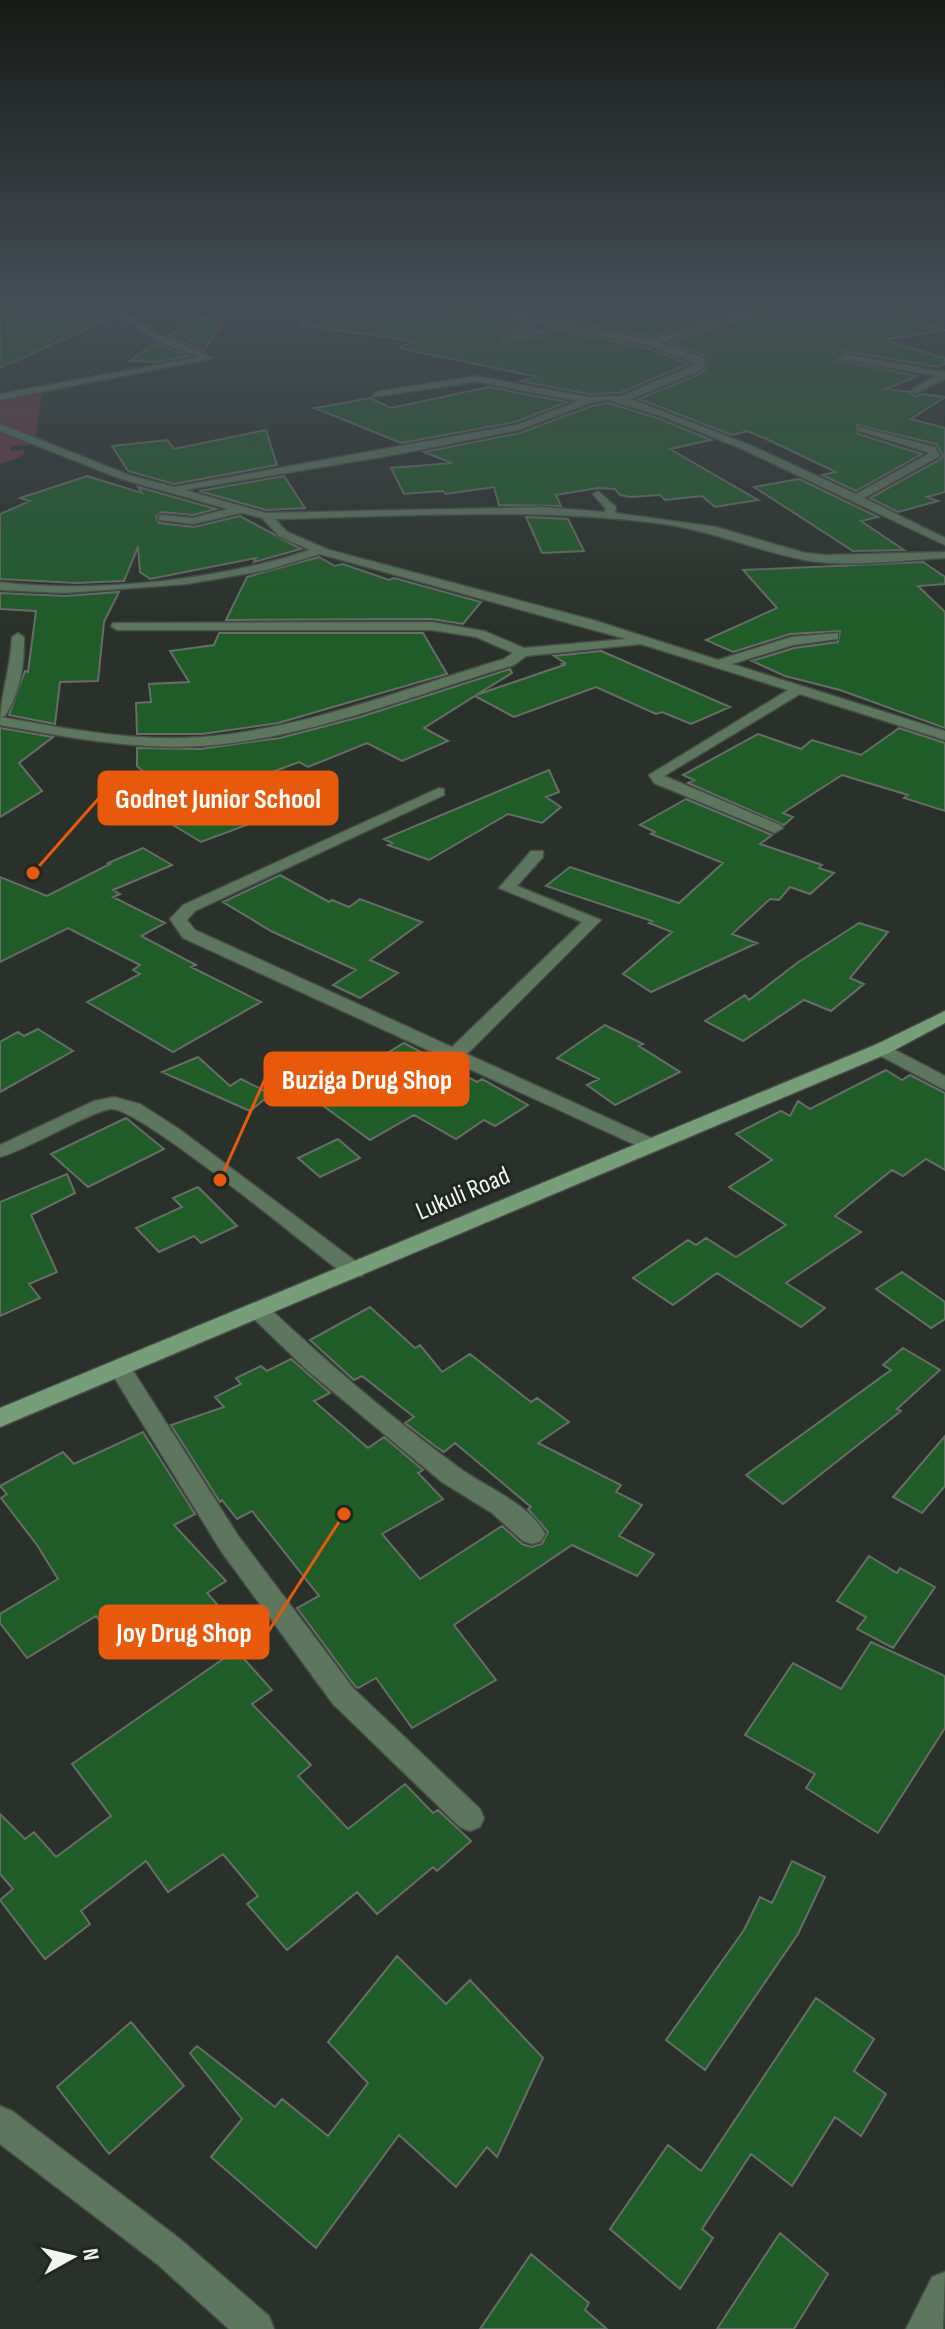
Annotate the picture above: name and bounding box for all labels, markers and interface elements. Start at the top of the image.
callout: Godnet Junior School [99,772,337,824]
text: Godnet Junior School [115,783,321,816]
callout: Buziga Drug Shop [265,1053,468,1105]
text: Buziga Drug Shop [282,1064,452,1097]
street label: Lukuli Road [411,1160,515,1228]
callout: Joy Drug Shop [100,1606,268,1658]
text: Joy Drug Shop [115,1617,252,1650]
north arrow [32,2217,112,2297]
text: N [76,2247,105,2262]

